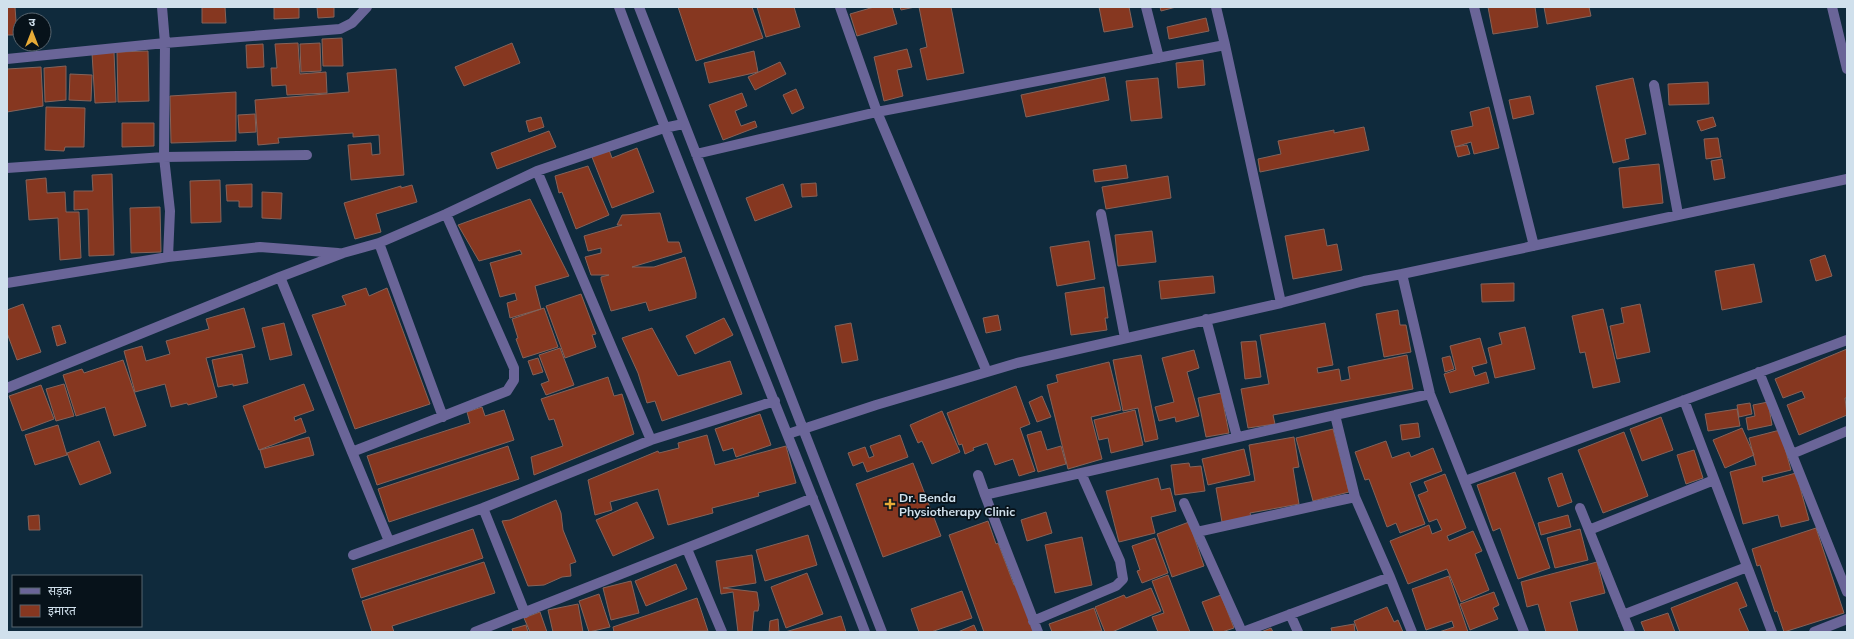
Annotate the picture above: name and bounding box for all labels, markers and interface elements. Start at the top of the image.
north arrow [12,12,52,52]
text: उ [29,15,36,29]
place label: Dr. Benda Physiotherapy Clinic [899,490,1015,519]
marker: Dr. Benda Physiotherapy Clinic [884,498,896,510]
legend [12,575,142,627]
text: सड़क [48,583,73,598]
text: इमारत [48,603,77,618]

